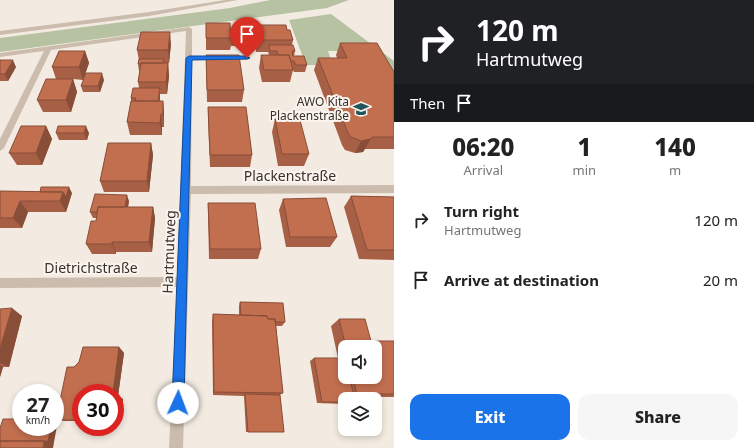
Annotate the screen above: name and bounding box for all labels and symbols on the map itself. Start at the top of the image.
pin [230,17,264,58]
place label: AWO Kita Plackenstraße [270,93,349,124]
school or university icon: AWO Kita Plackenstraße [352,100,370,118]
street label: Plackenstraße [244,166,336,185]
street label: Hartmutweg [158,210,179,294]
street label: Dietrichstraße [44,258,138,277]
position arrow [157,382,199,424]
speed limit sign: 30 [72,384,124,436]

